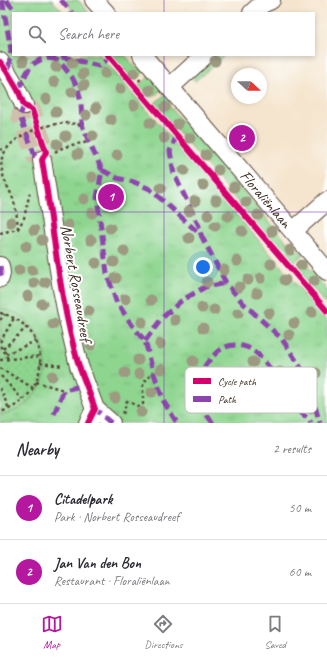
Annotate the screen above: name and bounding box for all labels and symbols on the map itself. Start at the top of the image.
north arrow [231,68,267,104]
pin: 2 [229,123,255,153]
street label: Floraliënlaan [235,166,296,233]
pin: 1 [98,182,124,212]
street label: Norbert Rosseaudreef [56,223,97,347]
your location [193,257,213,277]
legend [185,367,317,413]
text: Cycle path [218,374,257,388]
text: Path [218,392,237,406]

